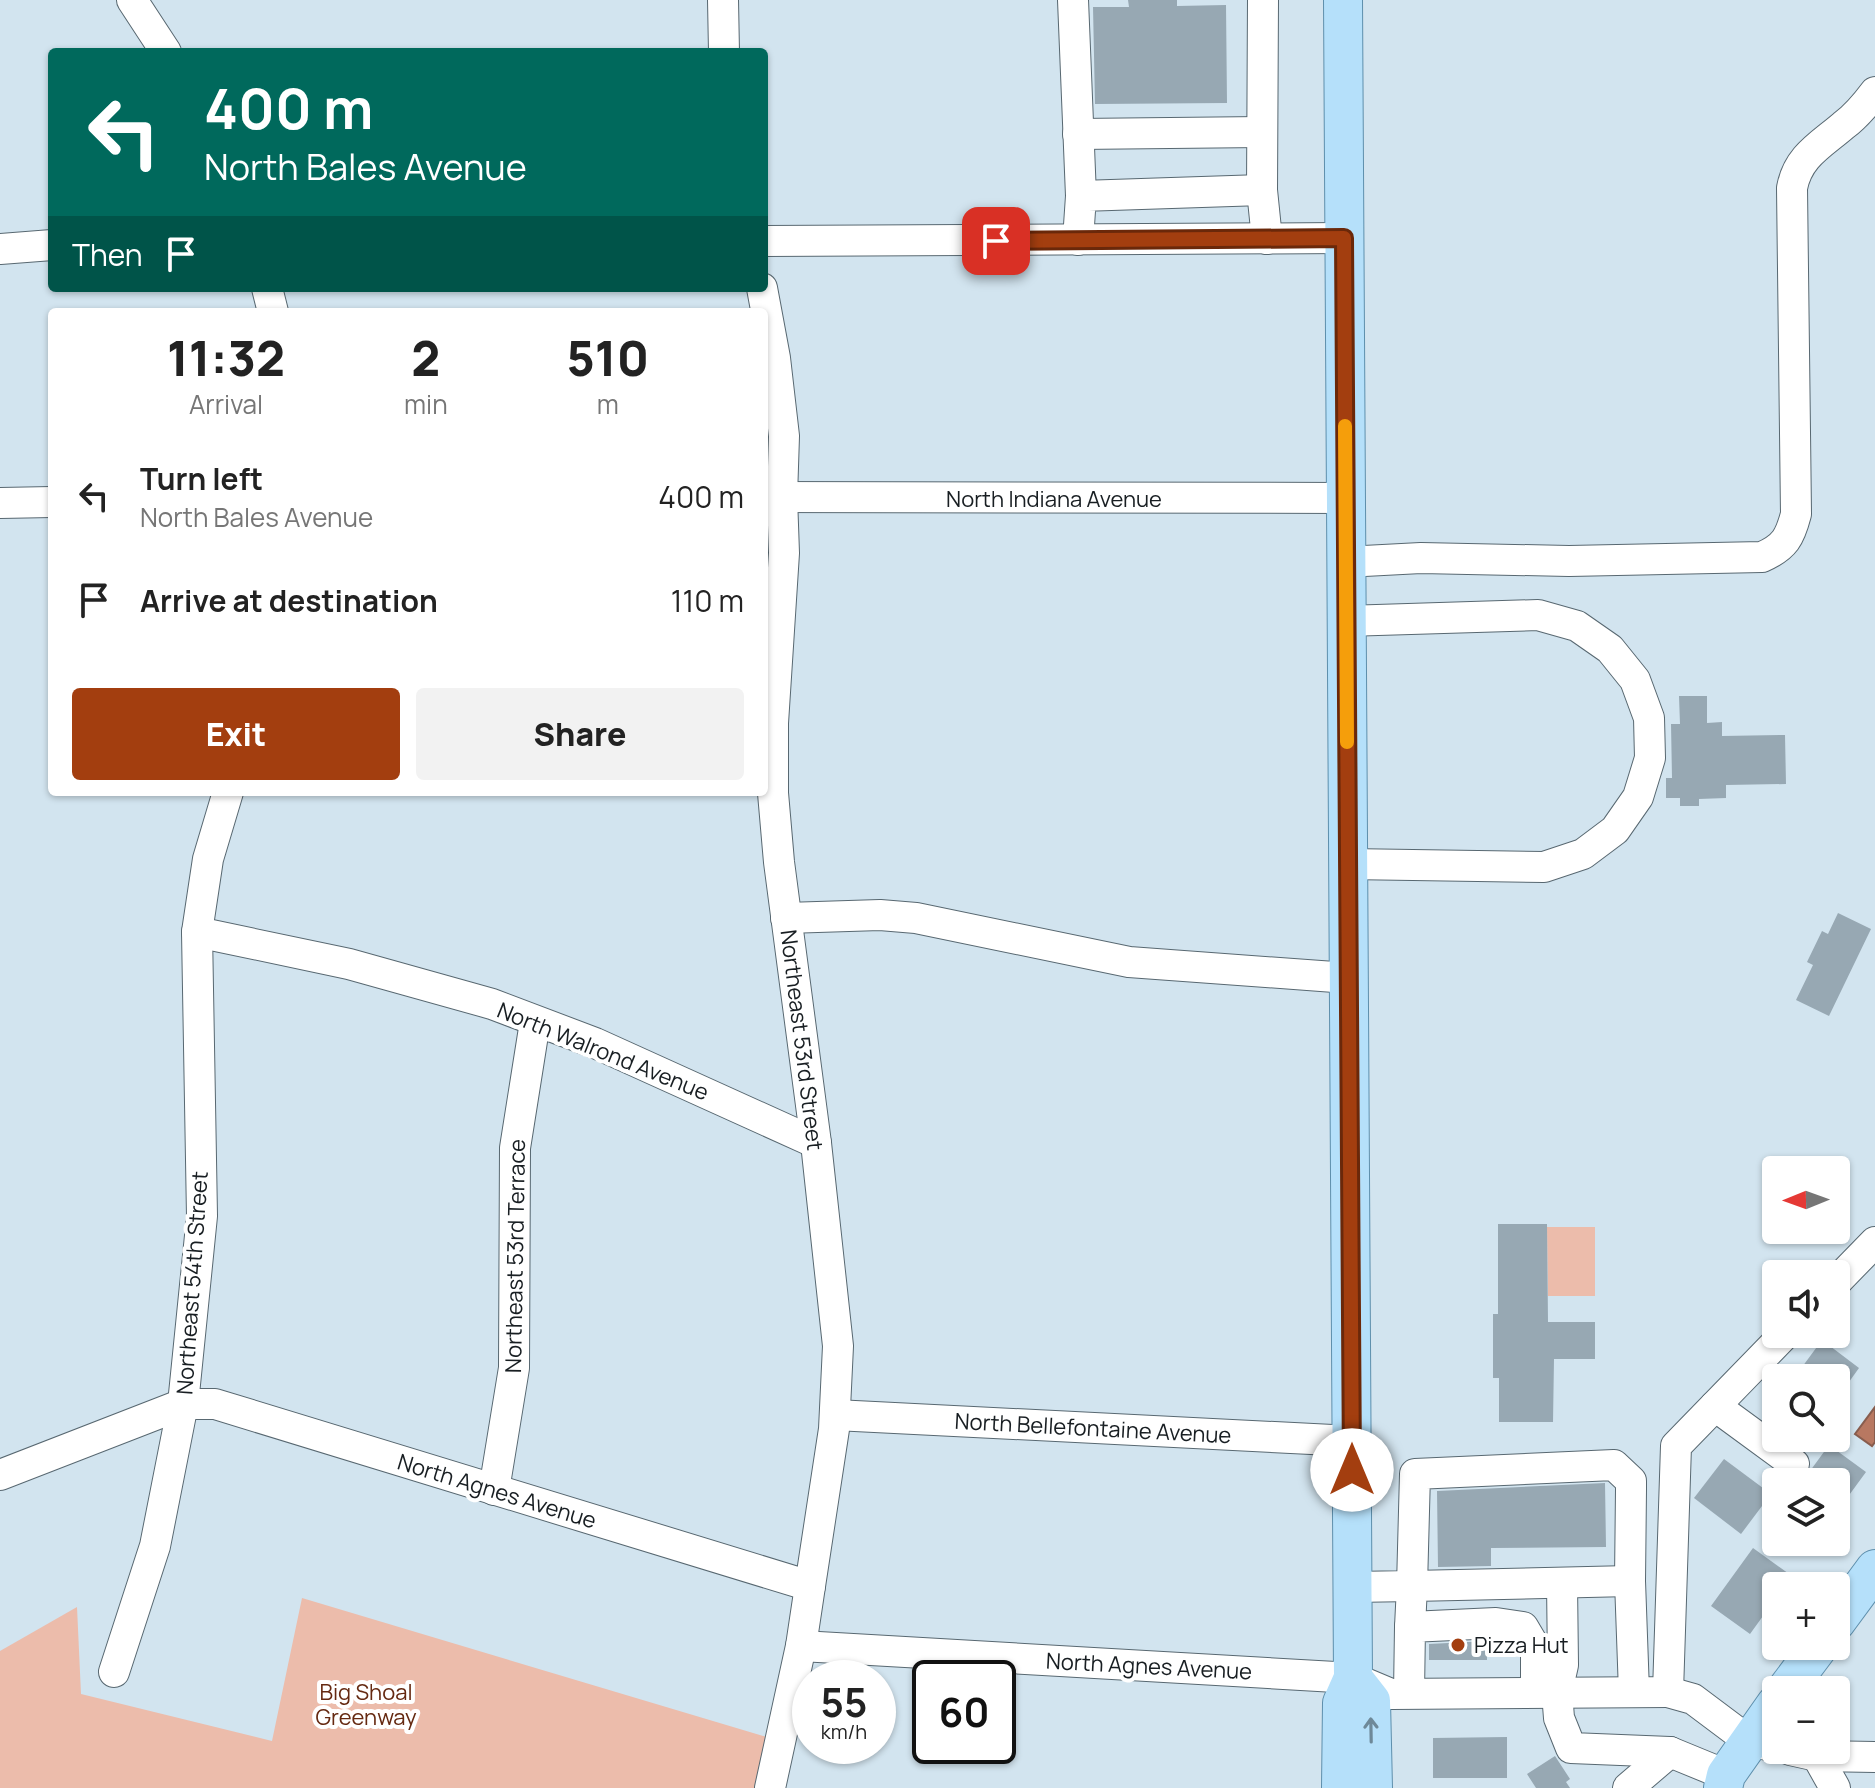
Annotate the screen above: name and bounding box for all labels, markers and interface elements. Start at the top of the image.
text: 400 m [204,69,373,146]
icon: left [72,80,176,184]
text: North Bales Avenue [204,142,527,191]
pin [962,207,1030,275]
icon: arrive [974,219,1018,263]
icon: arrive [159,232,203,276]
text: Then [72,234,143,275]
text: 11:32 [167,325,285,390]
text: 2 [411,325,440,390]
text: 510 [567,325,649,390]
text: Arrival [189,386,263,422]
text: min [404,386,448,422]
text: m [597,386,619,422]
text: Turn left [140,458,263,499]
icon: left [72,474,116,518]
text: 400 m [658,476,744,517]
street label: North Indiana Avenue [946,484,1162,514]
text: North Bales Avenue [140,499,373,535]
icon: arrive [72,578,116,622]
text: Arrive at destination [140,580,438,621]
text: 110 m [671,580,744,621]
button: Exit [72,688,400,780]
button: Share [416,688,744,780]
street label: Northeast 53rd Street [774,928,830,1152]
street label: North Walrond Avenue [493,995,713,1107]
street label: Northeast 53rd Terrace [498,1139,532,1373]
north arrow [1762,1156,1850,1244]
map controls [1762,1156,1850,1764]
street label: Northeast 54th Street [169,1170,215,1396]
button: sound [1762,1260,1850,1348]
button: search [1762,1364,1850,1452]
street label: North Bellefontaine Avenue [954,1406,1232,1450]
position arrow [1310,1428,1394,1512]
street label: North Agnes Avenue [394,1446,600,1536]
button: layers [1762,1468,1850,1556]
button: + [1762,1572,1850,1660]
place label: Pizza Hut [1474,1630,1569,1660]
marker: Pizza Hut [1449,1636,1467,1654]
street label: North Agnes Avenue [1045,1646,1253,1686]
speed limit sign: 60 [912,1660,1016,1764]
text: 55 [821,1674,867,1729]
button: − [1762,1676,1850,1764]
park label: Big Shoal Greenway [315,1677,417,1732]
one-way arrow [1364,1717,1379,1744]
text: km/h [821,1718,867,1745]

